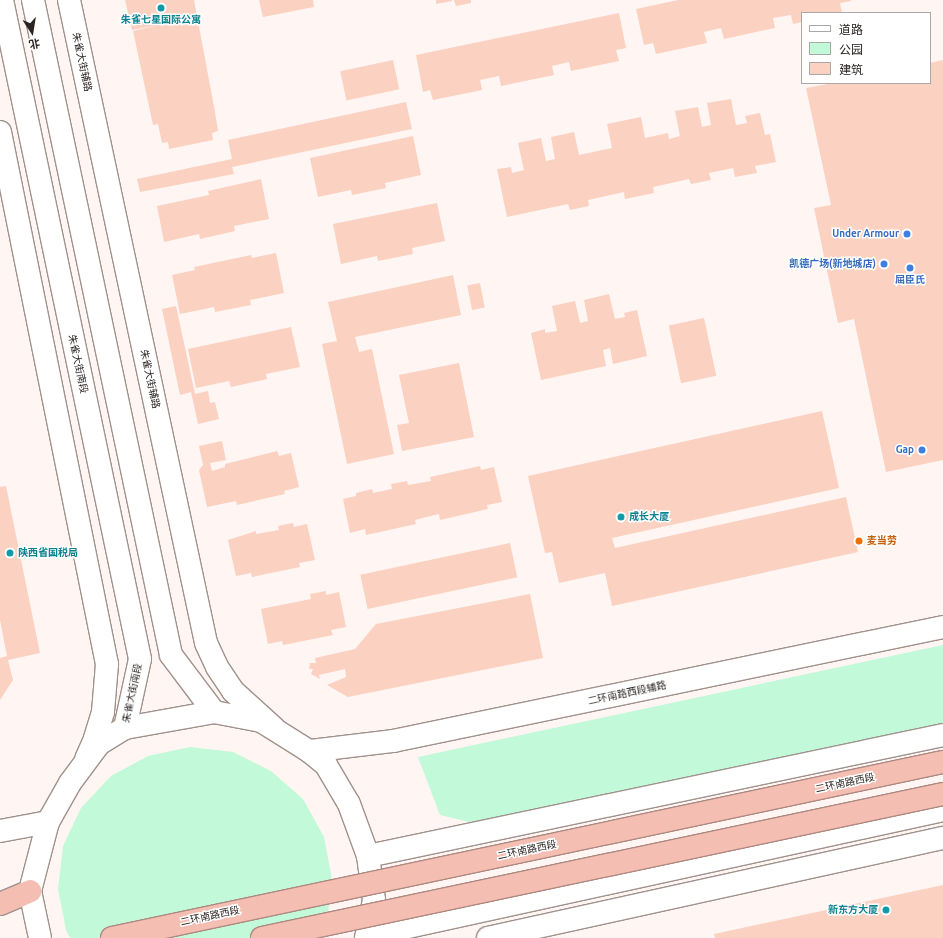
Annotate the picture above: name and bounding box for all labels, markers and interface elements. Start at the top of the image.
marker: 朱雀七星国际公寓 [156,3,166,13]
north arrow [12,12,52,52]
legend [801,12,931,84]
place label: 朱雀七星国际公寓 [121,14,201,26]
text: 道路 [839,23,863,36]
street label: 朱雀大街辅路 [70,31,94,93]
text: 北 [28,37,41,51]
text: 公园 [839,43,863,56]
text: 建筑 [839,63,863,76]
place label: Under Armour [832,228,899,240]
marker: Under Armour [902,229,912,239]
place label: 凯德广场(新地城店) [789,258,876,270]
marker: 凯德广场(新地城店) [879,259,889,269]
marker: 屈臣氏 [905,263,915,273]
place label: 屈臣氏 [895,274,925,286]
street label: 朱雀大街南段 [66,333,90,395]
street label: 朱雀大街辅路 [138,348,162,410]
place label: Gap [896,444,914,456]
marker: Gap [917,445,927,455]
place label: 成长大厦 [629,511,669,523]
marker: 成长大厦 [616,512,626,522]
place label: 麦当劳 [867,535,897,547]
marker: 麦当劳 [854,536,864,546]
place label: 陕西省国税局 [18,547,78,559]
marker: 陕西省国税局 [5,548,15,558]
street label: 朱雀大街南段 [120,662,144,724]
street label: 二环南路西段辅路 [587,679,667,707]
street label: 二环南路西段 [814,771,876,795]
street label: 二环南路西段 [496,838,558,862]
street label: 二环南路西段 [179,904,241,928]
place label: 新东方大厦 [828,904,878,916]
marker: 新东方大厦 [881,905,891,915]

